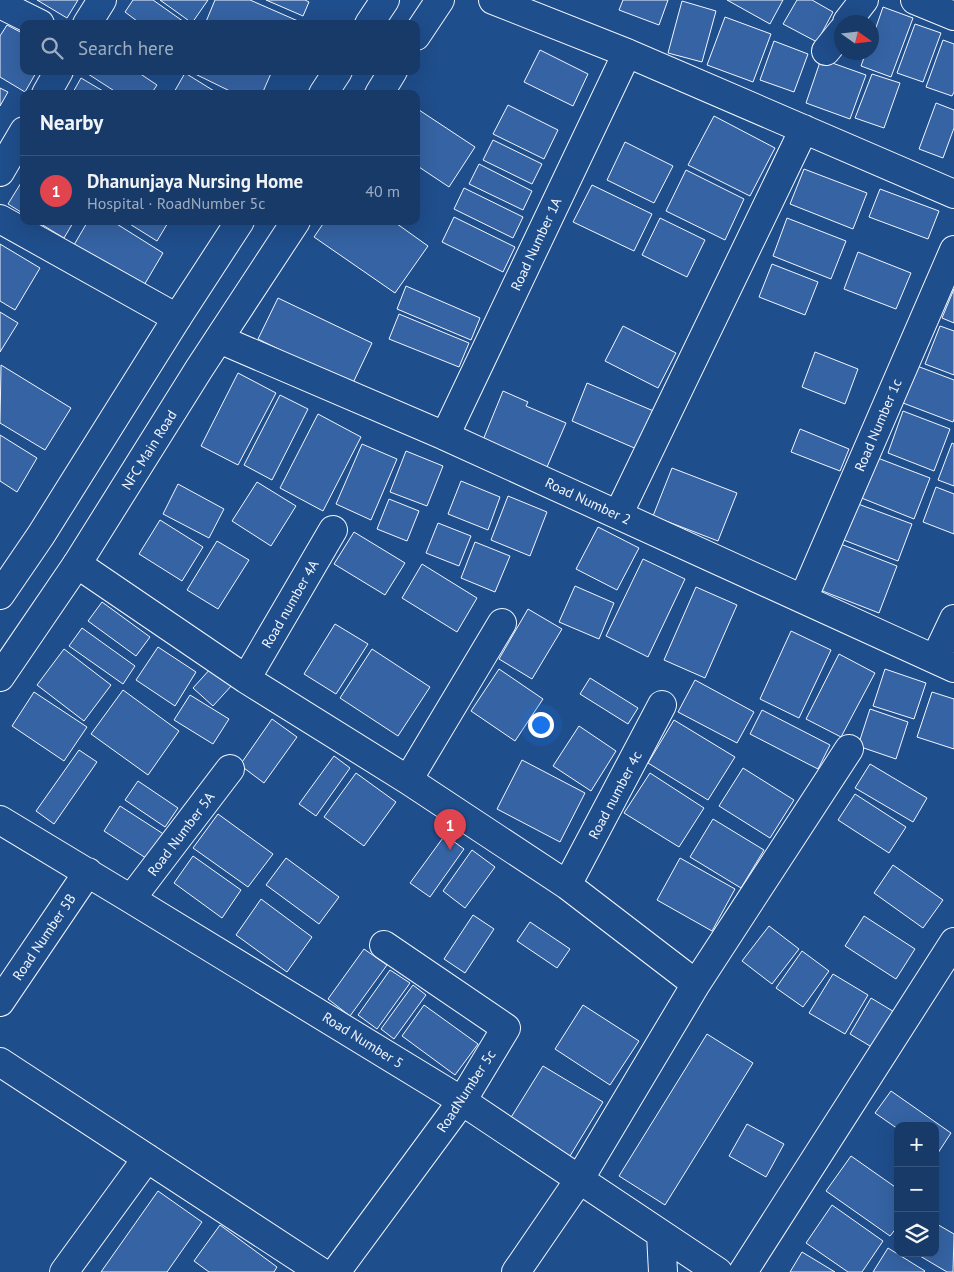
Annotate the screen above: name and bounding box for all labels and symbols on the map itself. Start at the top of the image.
north arrow [834,15,879,60]
street label: Road Number 1A [507,194,566,293]
street label: Road Number 1c [850,376,906,474]
street label: NFC Main Road [117,407,181,493]
street label: Road Number 2 [542,473,634,529]
street label: Road number 4A [257,556,323,651]
your location [528,712,554,738]
street label: Road number 4c [584,748,646,842]
street label: Road Number 5A [144,788,219,880]
pin: 1 [434,809,466,850]
street label: Road Number 5B [8,890,80,984]
street label: Road Number 5 [319,1008,407,1072]
street label: RoadNumber 5c [433,1046,499,1136]

